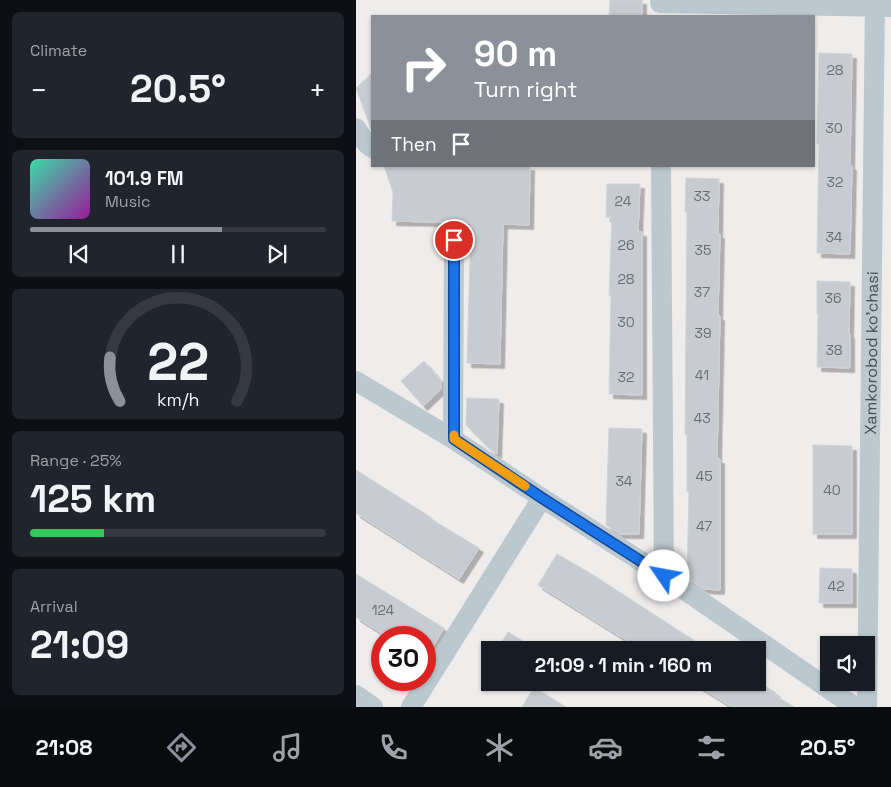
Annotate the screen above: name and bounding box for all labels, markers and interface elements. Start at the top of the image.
text: 90 m [474,32,557,76]
icon: right [391,35,456,100]
text: Climate [30,40,87,61]
house number: 28 [826,61,844,79]
text: 20.5° [130,65,226,113]
text: − [30,72,47,108]
text: + [309,72,326,108]
text: Turn right [474,75,577,103]
house number: 30 [825,119,843,137]
icon: arrive [447,130,475,158]
text: Then [391,132,437,157]
text: 101.9 FM [105,166,184,191]
house number: 32 [827,173,843,191]
house number: 33 [694,187,710,205]
text: Music [105,191,151,212]
house number: 24 [615,192,632,210]
pin [433,219,475,261]
icon: arrive [440,226,468,254]
house number: 34 [825,228,843,246]
house number: 26 [617,236,635,254]
icon: previous [65,240,93,268]
icon: pause [164,240,192,268]
icon: next [263,240,291,268]
house number: 35 [695,241,711,259]
house number: 28 [617,270,635,288]
street label: Xamkorobod ko'chasi [860,271,883,435]
house number: 37 [694,283,710,301]
house number: 36 [824,289,842,307]
house number: 30 [617,313,635,331]
house number: 39 [694,324,712,342]
text: 22 [147,329,209,395]
house number: 38 [825,341,843,359]
house number: 41 [695,366,709,384]
house number: 32 [618,368,634,386]
text: km/h [157,388,199,411]
house number: 43 [693,409,711,427]
text: Range · 25% [30,450,122,471]
house number: 45 [695,467,713,485]
house number: 34 [615,472,633,490]
text: 125 km [30,475,156,523]
house number: 40 [823,481,841,499]
house number: 47 [696,517,712,535]
position arrow [637,549,689,601]
house number: 42 [827,577,845,595]
text: Arrival [30,596,78,617]
house number: 124 [372,601,395,619]
text: 21:09 [30,621,129,669]
speed limit sign: 30 [371,626,436,691]
map controls [820,636,875,691]
button: sound [820,636,875,691]
text: 21:09 · 1 min · 160 m [535,653,712,678]
icon: directions [164,730,199,765]
icon: music [270,730,305,765]
icon: phone [376,730,411,765]
icon: climate [482,730,517,765]
icon: car [588,730,623,765]
icon: filters [694,730,729,765]
text: 21:08 [36,733,93,761]
text: 20.5° [800,733,855,761]

